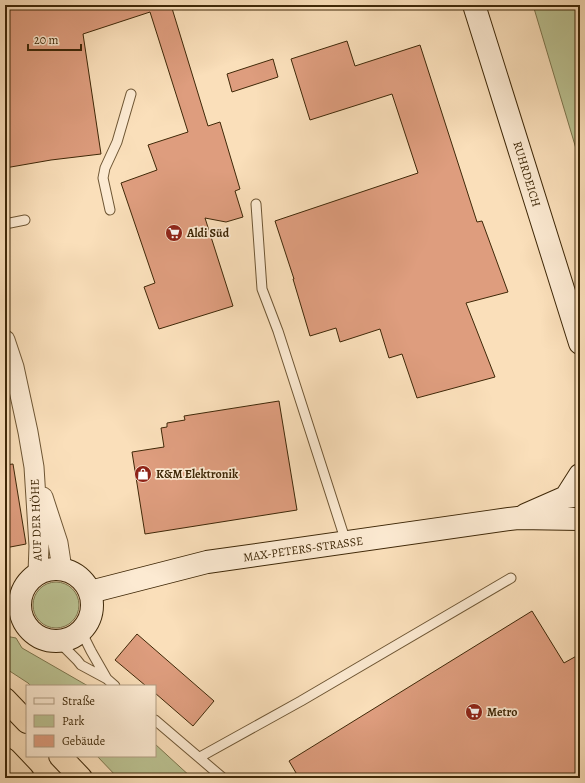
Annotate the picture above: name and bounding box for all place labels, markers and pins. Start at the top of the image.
supermarket icon: Aldi Süd [164,223,184,243]
place label: Aldi Süd [186,225,230,241]
shop icon: K&M Elektronik [133,464,153,484]
place label: K&M Elektronik [156,466,239,482]
supermarket icon: Metro [464,702,484,722]
place label: Metro [487,704,517,720]

